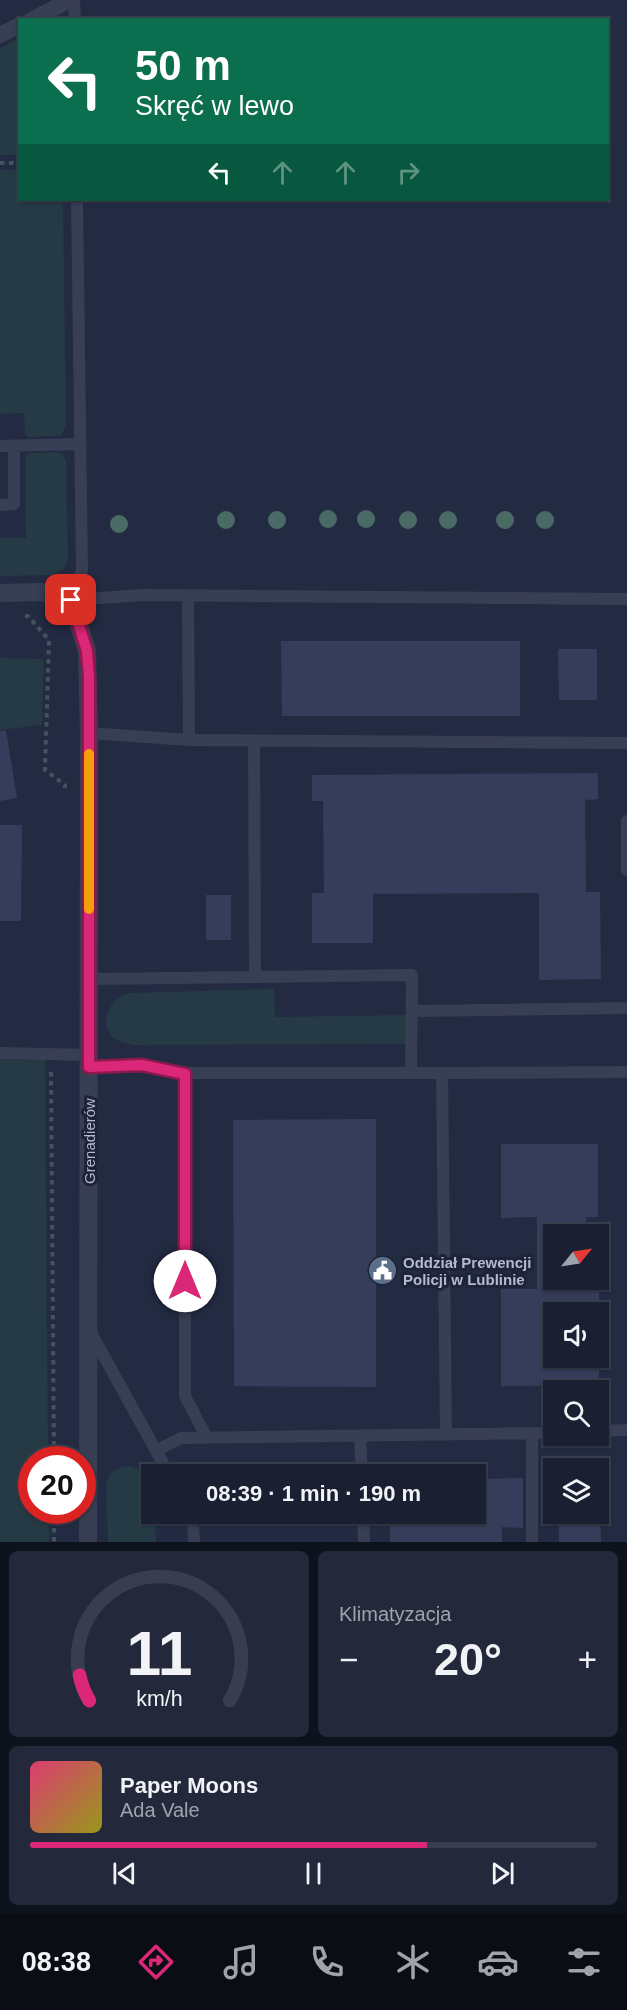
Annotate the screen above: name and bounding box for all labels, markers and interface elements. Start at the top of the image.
icon: left [36,42,114,120]
text: 50 m [135,42,231,89]
text: Skręć w lewo [135,91,294,121]
icon: left [203,156,236,189]
icon: ahead [266,156,299,189]
icon: ahead [329,156,362,189]
icon: right [392,156,425,189]
pin [45,574,96,625]
icon: arrive [54,583,87,616]
street label: Grenadierów [81,1098,98,1184]
north arrow [543,1224,609,1290]
map controls [543,1224,609,1524]
position arrow [153,1249,217,1313]
place label: Oddział Prewencji Policji w Lublinie [403,1254,531,1288]
public building icon: Oddział Prewencji Policji w Lublinie [366,1255,398,1287]
button: sound [543,1302,609,1368]
button: search [543,1380,609,1446]
speed limit sign: 20 [18,1446,96,1524]
button: layers [543,1458,609,1524]
text: 08:39 · 1 min · 190 m [206,1481,421,1506]
text: Klimatyzacja [339,1603,451,1625]
text: 11 [126,1619,192,1688]
text: 20° [434,1634,502,1685]
text: − [339,1641,358,1678]
text: + [578,1641,597,1678]
text: km/h [136,1687,182,1711]
text: Paper Moons [120,1773,258,1798]
text: Ada Vale [120,1799,200,1821]
icon: previous [108,1857,141,1890]
icon: pause [297,1857,330,1890]
icon: next [486,1857,519,1890]
icon: directions [135,1941,177,1983]
icon: music [220,1941,262,1983]
icon: phone [306,1941,348,1983]
icon: climate [392,1941,434,1983]
icon: car [477,1941,519,1983]
icon: filters [563,1941,605,1983]
text: 08:38 [22,1947,91,1977]

